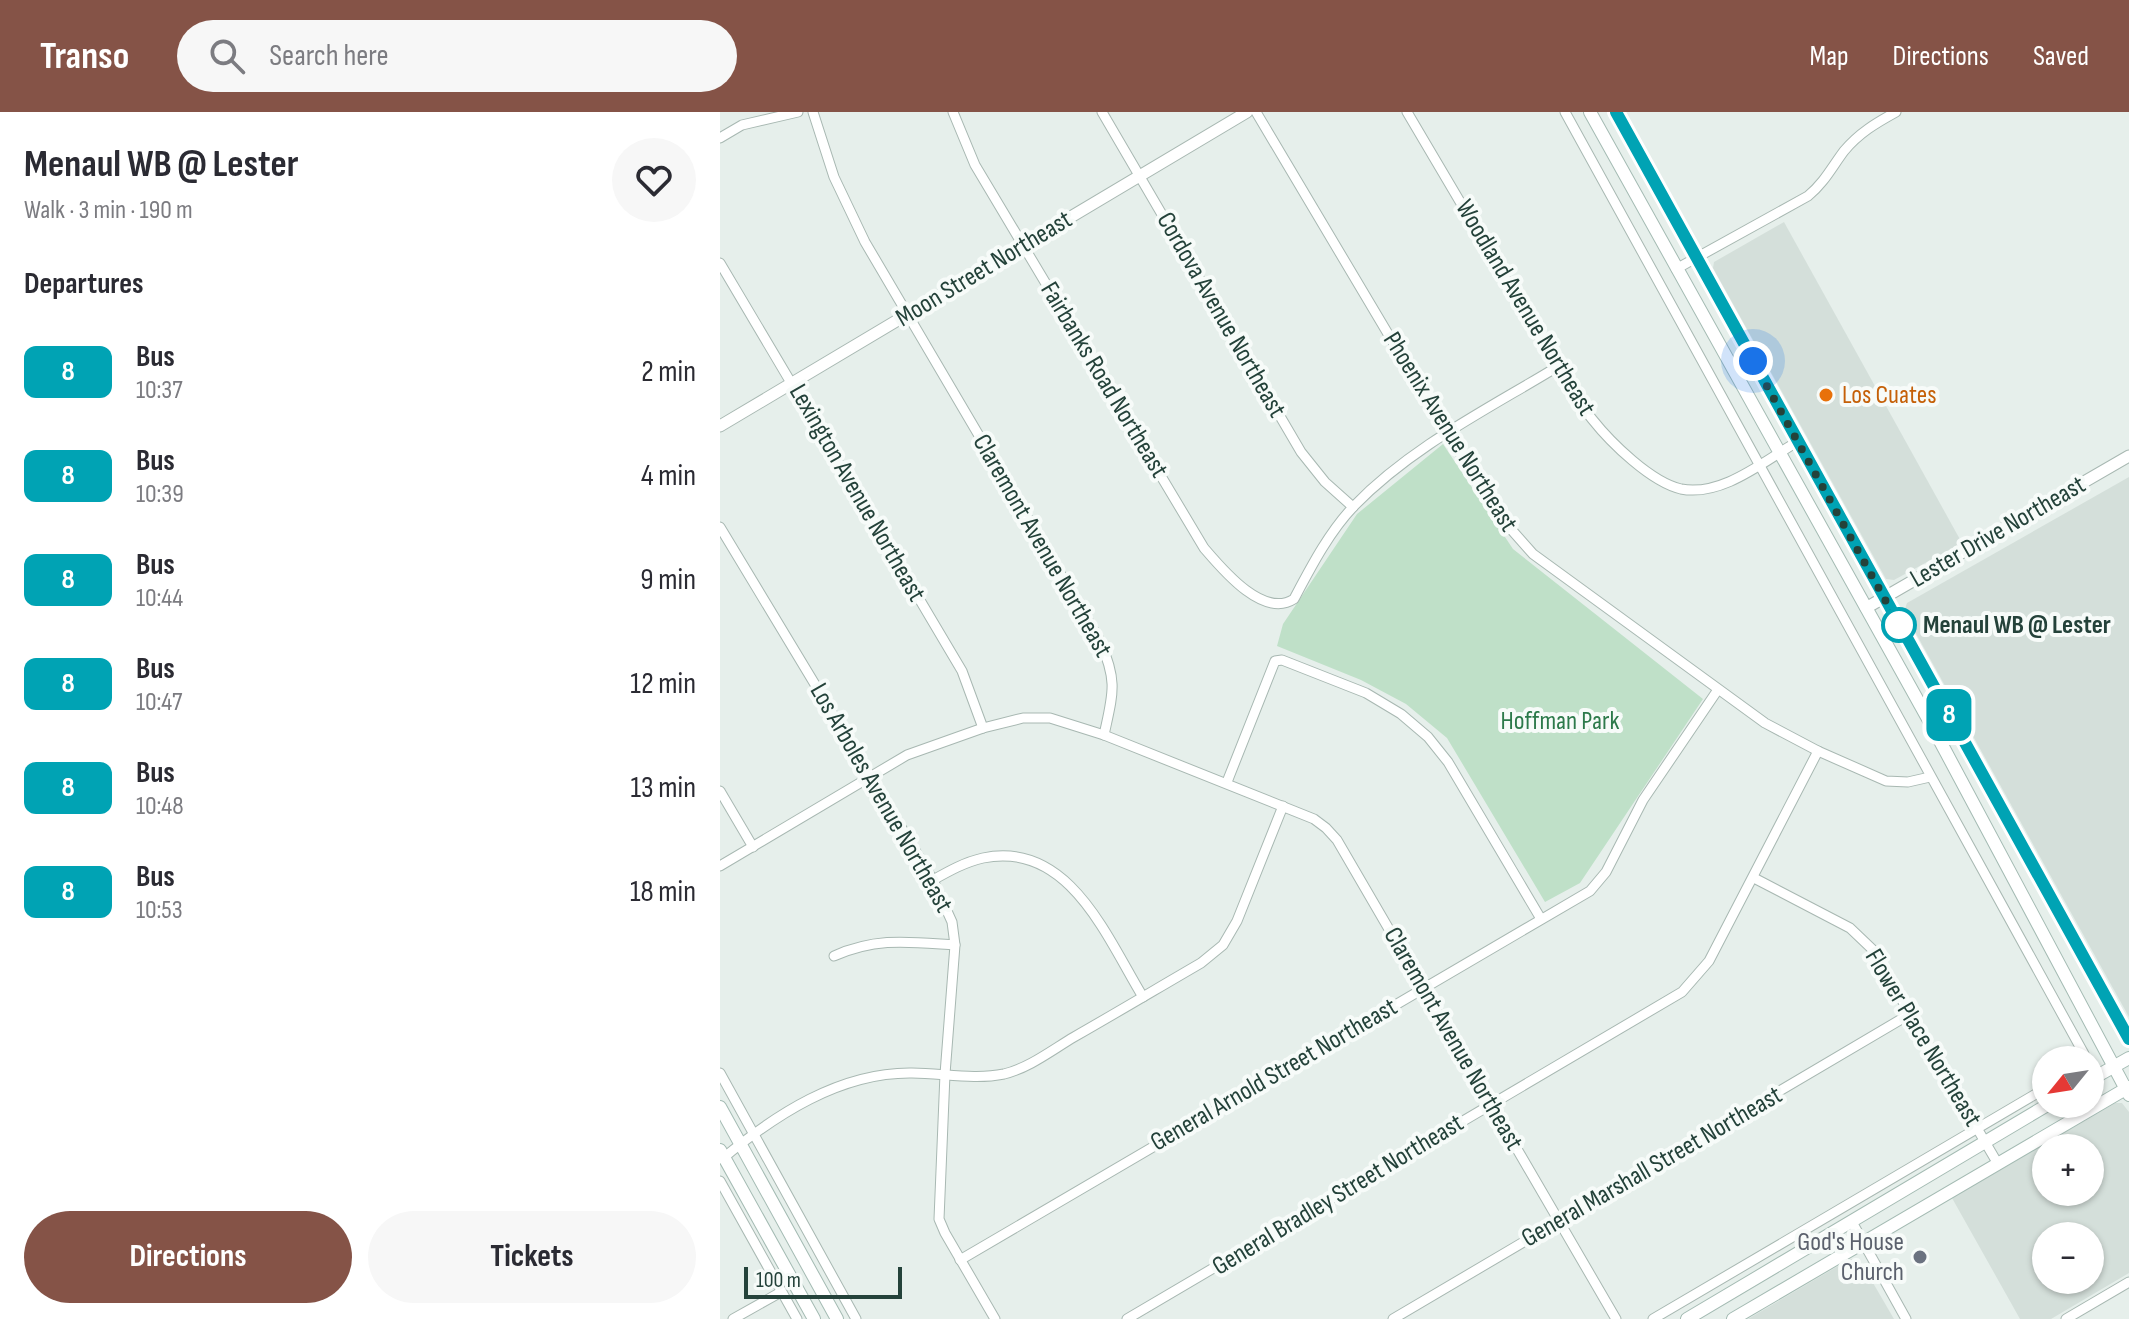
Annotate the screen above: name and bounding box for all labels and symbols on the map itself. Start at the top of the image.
street label: Woodland Avenue Northeast [1448,195,1602,422]
street label: Moon Street Northeast [890,204,1078,334]
street label: Cordova Avenue Northeast [1150,207,1292,423]
street label: Fairbanks Road Northeast [1033,277,1175,483]
street label: Phoenix Avenue Northeast [1376,326,1524,538]
your location [1733,341,1773,381]
street label: Lexington Avenue Northeast [782,379,932,607]
place label: Los Cuates [1842,380,1936,411]
marker: Los Cuates [1817,386,1835,404]
street label: Claremont Avenue Northeast [966,429,1118,663]
street label: Lester Drive Northeast [1905,469,2091,595]
marker: Menaul WB @ Lester [1882,608,1916,642]
place label: Menaul WB @ Lester [1923,610,2111,641]
street label: Los Arboles Avenue Northeast [803,678,959,918]
line badge: 8 [1923,689,1975,741]
park label: Hoffman Park [1501,706,1619,737]
street label: Claremont Avenue Northeast [1377,922,1529,1156]
street label: Flower Place Northeast [1858,944,1988,1132]
street label: General Arnold Street Northeast [1145,992,1403,1158]
north arrow [2032,1046,2104,1118]
street label: General Marshall Street Northeast [1516,1080,1788,1254]
street label: General Bradley Street Northeast [1207,1108,1469,1282]
place label: God's House Church [1797,1227,1904,1288]
marker: God's House Church [1911,1248,1929,1266]
scale bar [744,1263,902,1299]

